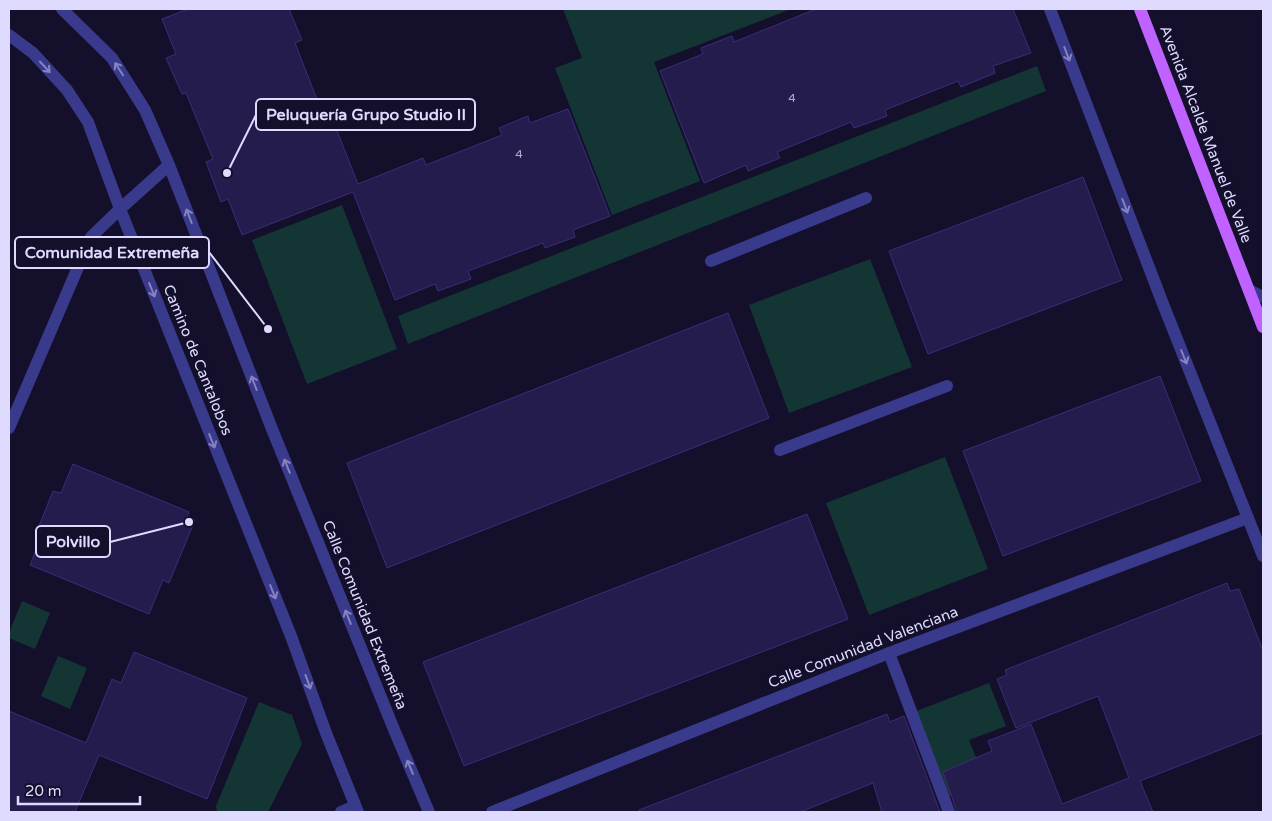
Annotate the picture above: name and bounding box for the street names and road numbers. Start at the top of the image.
street label: Avenida Alcalde Manuel de Valle [1156,23,1256,245]
street label: Camino de Cantalobos [160,282,236,438]
street label: Calle Comunidad Extremeña [319,518,411,712]
street label: Calle Comunidad Valenciana [765,602,961,692]

